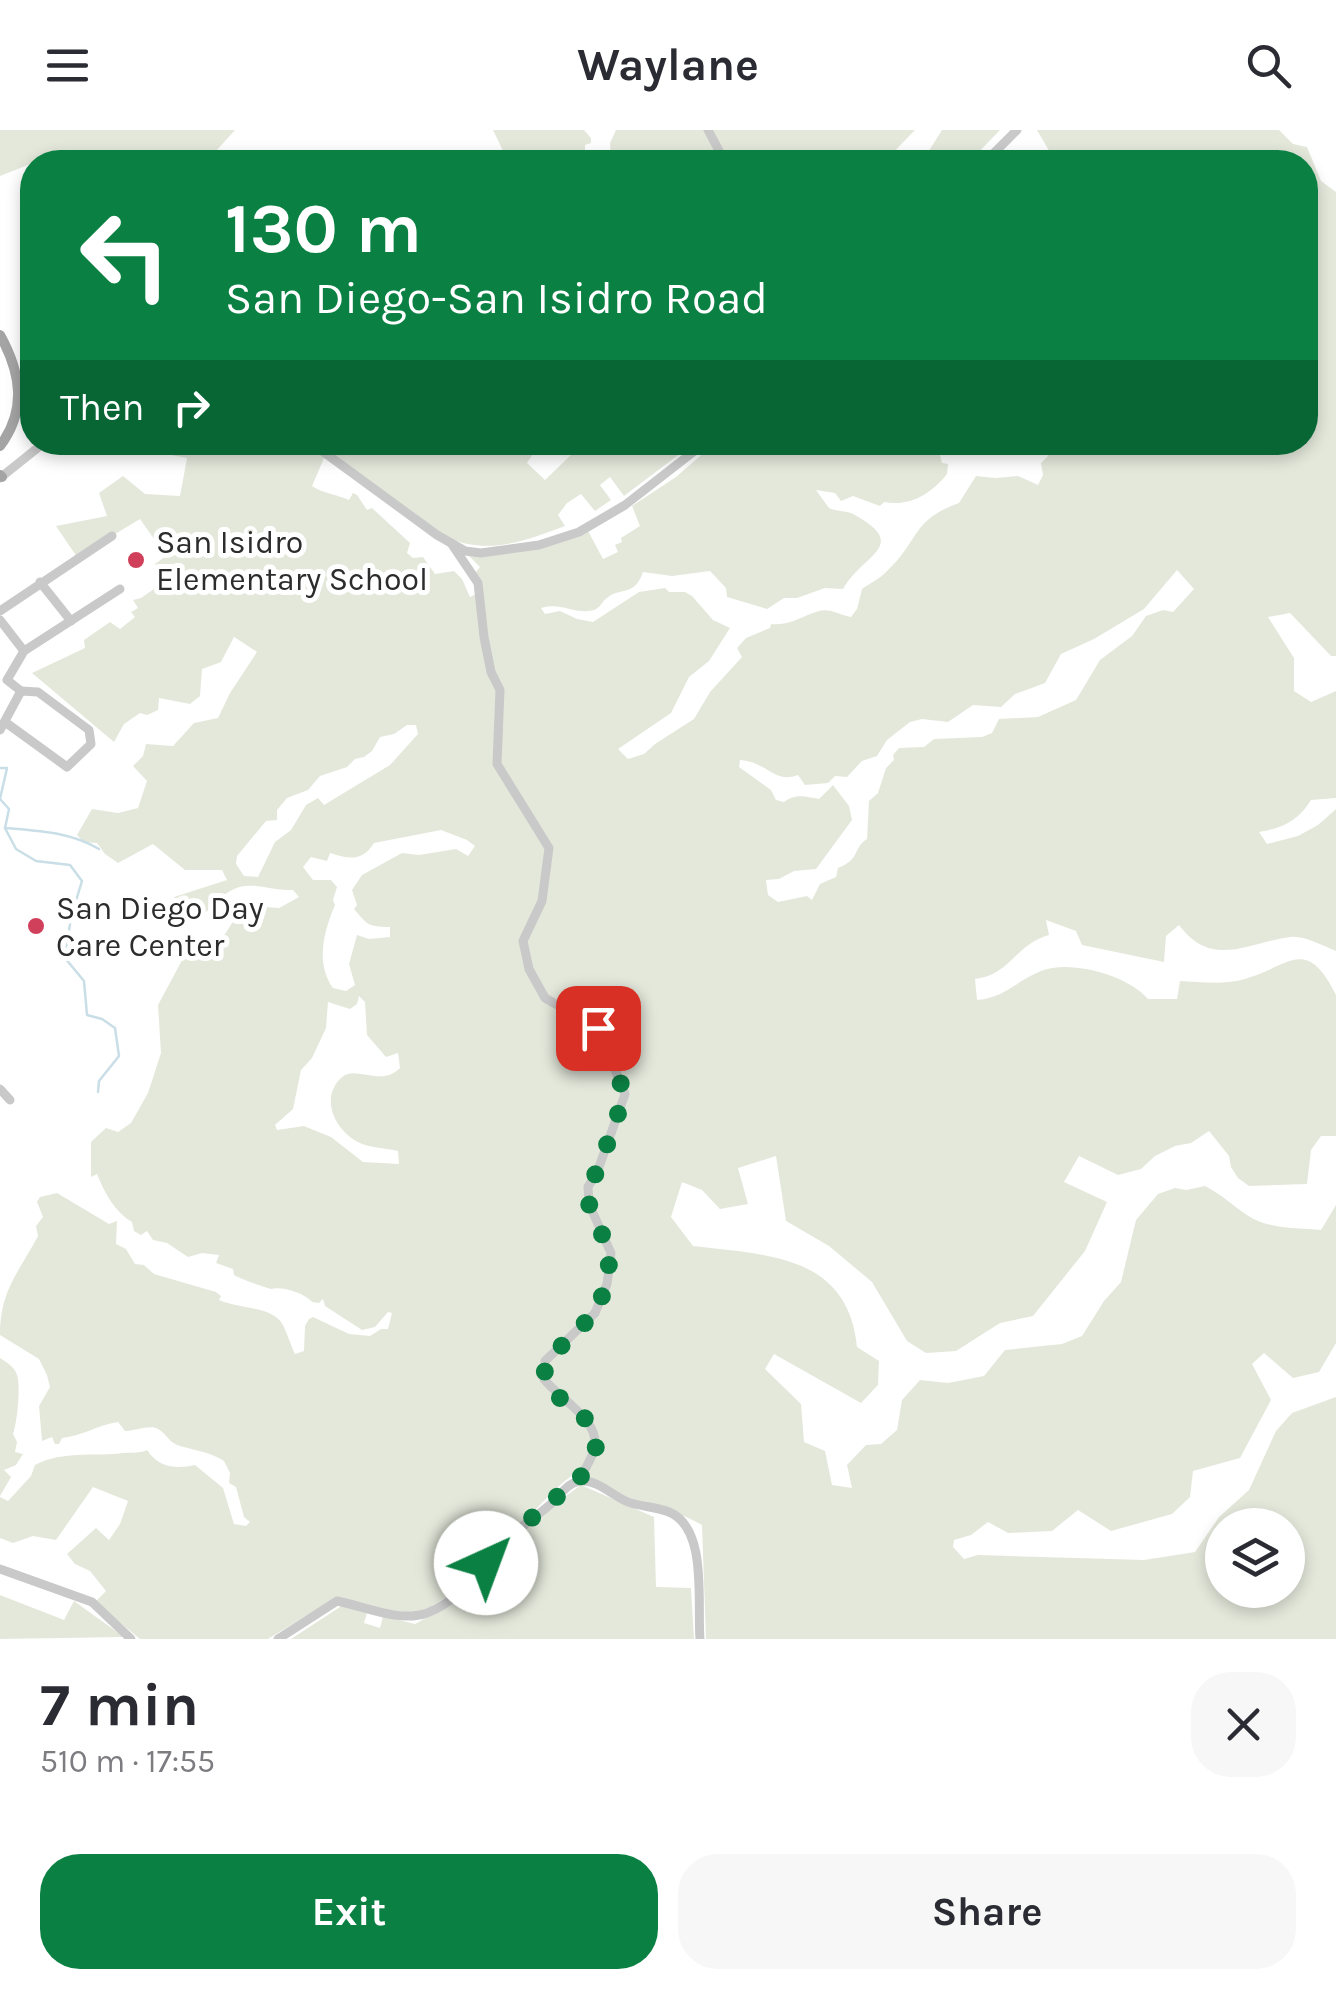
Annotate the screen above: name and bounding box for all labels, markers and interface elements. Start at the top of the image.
icon: menu [40,38,95,93]
icon: search [1241,38,1296,93]
text: Waylane [577,39,759,91]
text: 130 m [225,188,422,270]
icon: left [60,190,190,320]
text: San Diego-San Isidro Road [225,272,768,324]
icon: right [164,380,219,435]
text: Then [60,385,144,430]
place label: San Isidro Elementary School [156,524,428,598]
marker: San Isidro Elementary School [125,549,147,571]
place label: San Diego Day Care Center [56,890,264,964]
marker: San Diego Day Care Center [25,915,47,937]
pin [556,986,641,1071]
icon: arrive [571,1001,626,1056]
map controls [1205,1508,1305,1608]
button: layers [1205,1508,1305,1608]
position arrow [434,1511,538,1615]
text: 7 min [40,1670,199,1740]
button: close [1191,1672,1296,1777]
text: 510 m · 17:55 [40,1743,215,1780]
button: Exit [40,1854,658,1969]
button: Share [678,1854,1296,1969]

